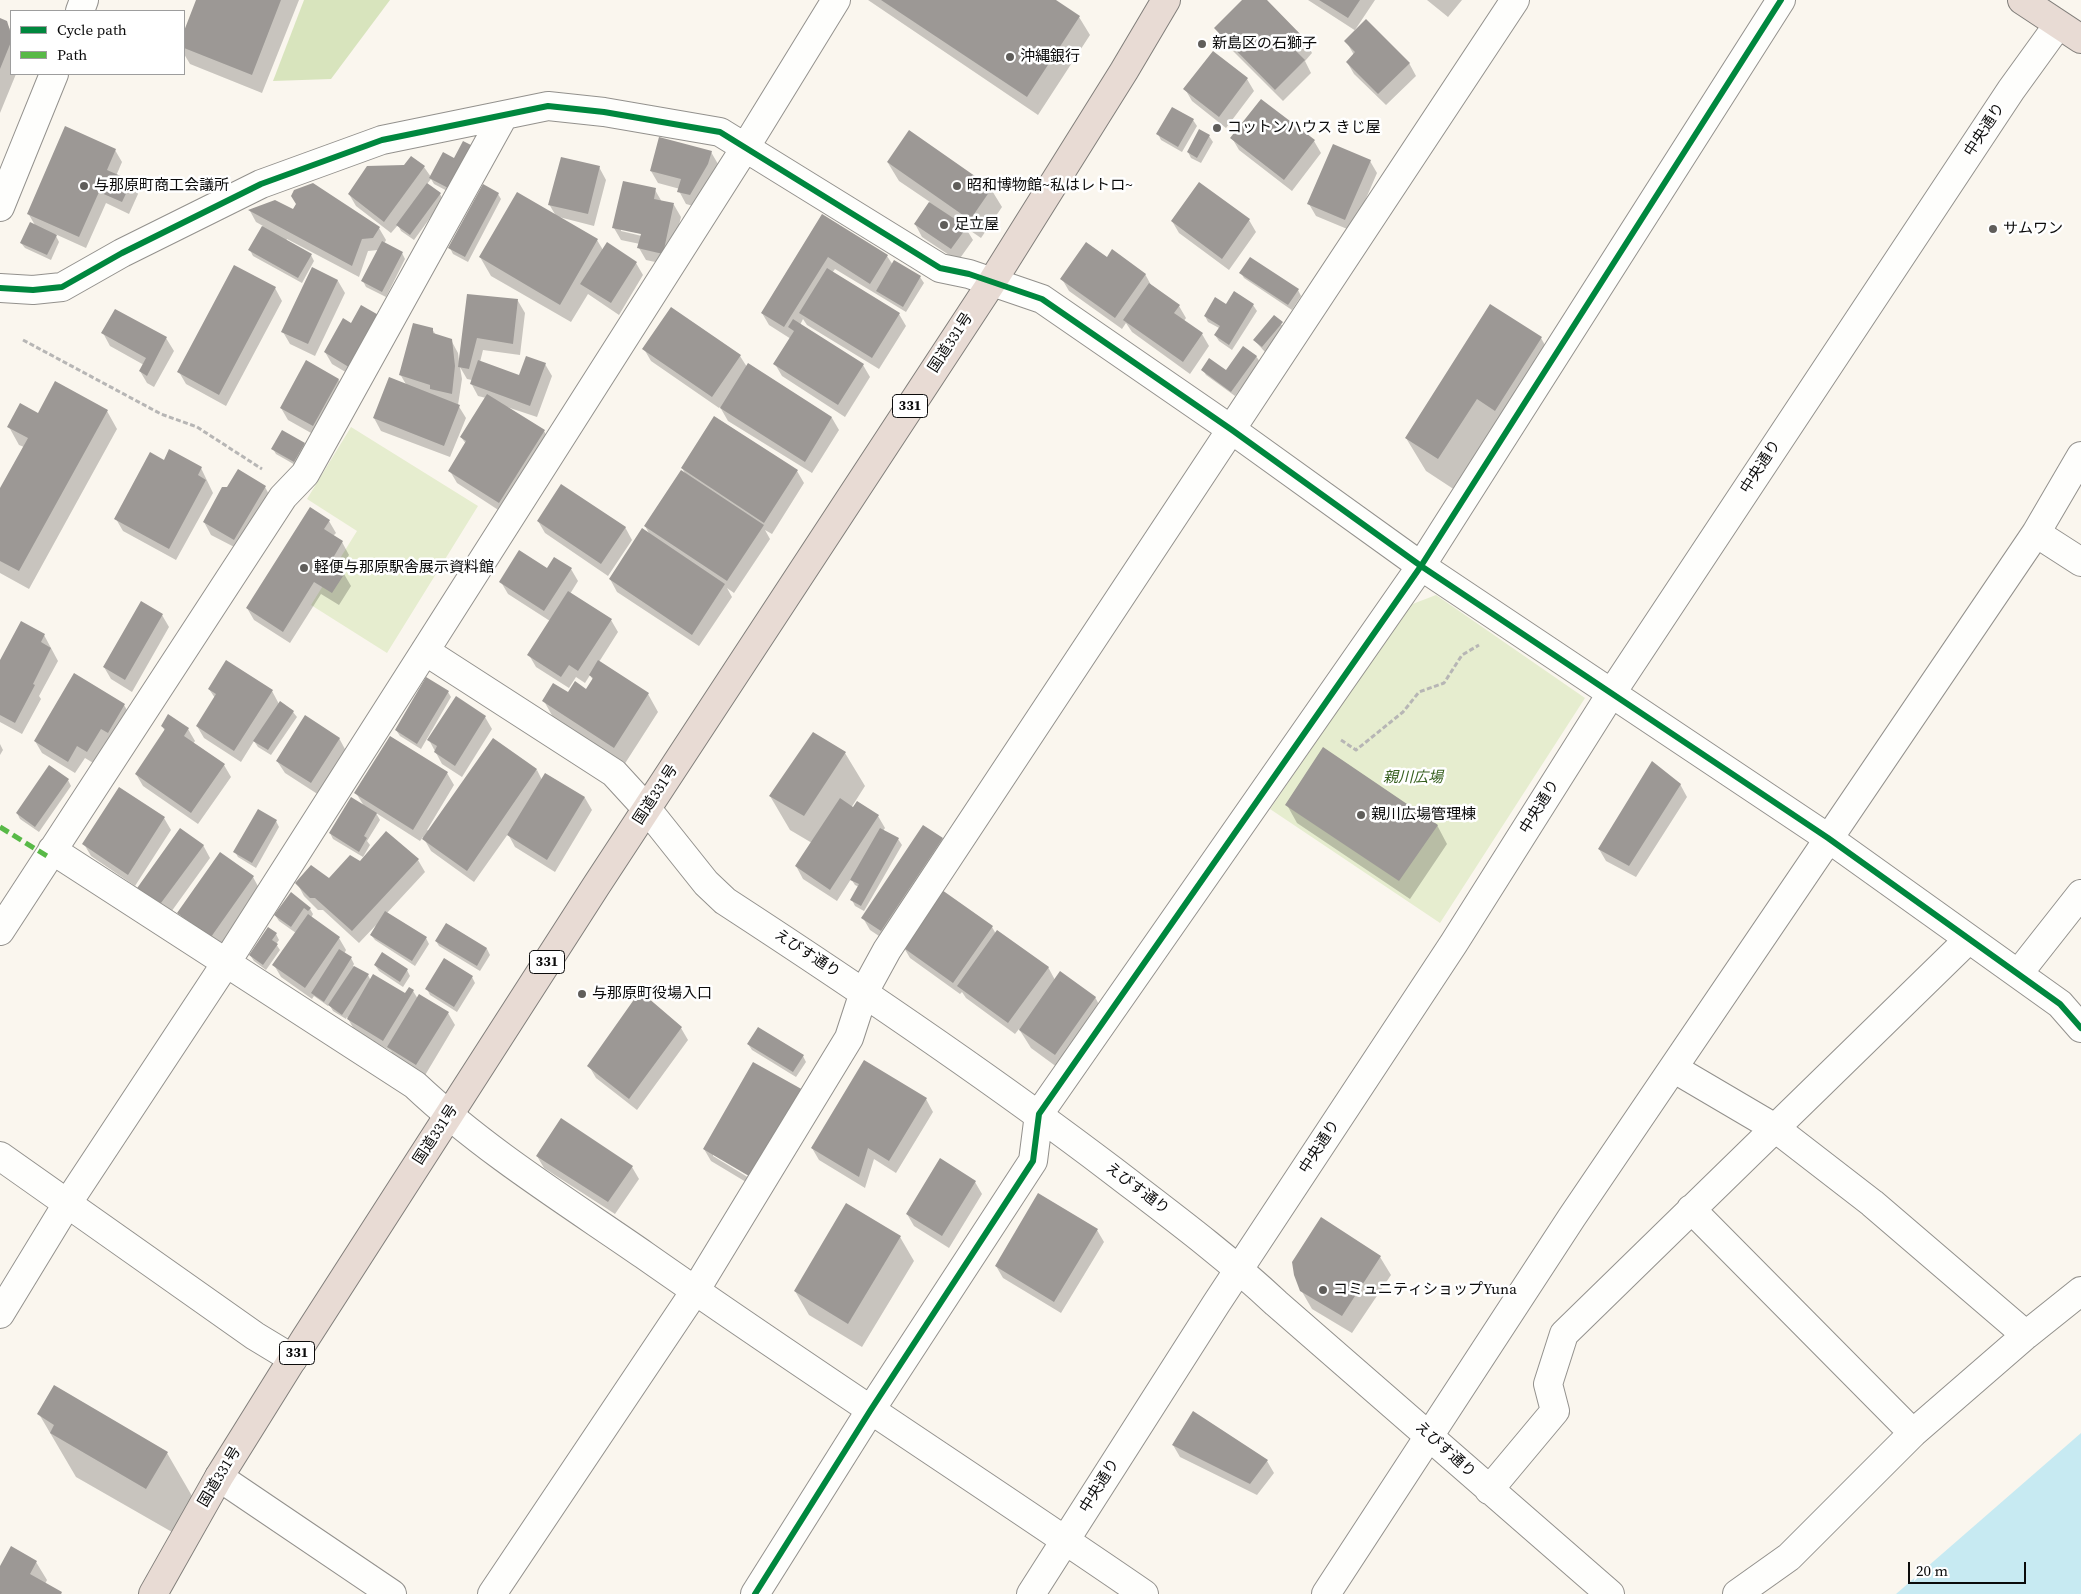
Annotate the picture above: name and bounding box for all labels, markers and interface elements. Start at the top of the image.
legend [10,10,185,75]
text: Cycle path [57,19,127,40]
place label: 新島区の石獅子 [1212,35,1317,53]
marker: 新島区の石獅子 [1196,38,1208,50]
text: Path [57,44,87,65]
place label: 沖縄銀行 [1020,48,1080,66]
marker: 沖縄銀行 [1004,51,1016,63]
street label: 中央通り [1961,100,2009,160]
place label: コットンハウス きじ屋 [1227,119,1380,137]
marker: コットンハウス きじ屋 [1211,122,1223,134]
place label: 与那原町商工会議所 [94,177,229,195]
place label: 昭和博物館~私はレトロ~ [967,177,1133,195]
marker: 与那原町商工会議所 [78,180,90,192]
marker: 昭和博物館~私はレトロ~ [951,180,963,192]
place label: 足立屋 [954,216,999,234]
marker: 足立屋 [938,219,950,231]
place label: サムワン [2003,220,2063,238]
marker: サムワン [1987,223,1999,235]
street label: 国道331号 [925,310,977,376]
road number: 331 [892,394,928,418]
street label: 中央通り [1737,437,1785,497]
place label: 軽便与那原駅舎展示資料館 [314,559,494,577]
marker: 軽便与那原駅舎展示資料館 [298,562,310,574]
street label: 国道331号 [630,762,682,828]
park label: 親川広場 [1383,769,1443,787]
street label: 中央通り [1516,777,1564,837]
place label: 親川広場管理棟 [1371,806,1476,824]
marker: 親川広場管理棟 [1355,809,1367,821]
street label: えびす通り [771,926,843,982]
road number: 331 [530,950,564,974]
place label: 与那原町役場入口 [592,985,712,1003]
marker: 与那原町役場入口 [576,988,588,1000]
street label: 国道331号 [410,1102,462,1168]
street label: 中央通り [1296,1117,1344,1177]
street label: えびす通り [1102,1159,1172,1219]
place label: コミュニティショップYuna [1333,1281,1517,1299]
marker: コミュニティショップYuna [1317,1284,1329,1296]
road number: 331 [280,1342,314,1365]
street label: えびす通り [1411,1418,1479,1482]
street label: 国道331号 [195,1443,245,1511]
street label: 中央通り [1076,1456,1124,1516]
scale bar [1911,1552,2028,1584]
text: 20 m [1916,1560,1948,1581]

